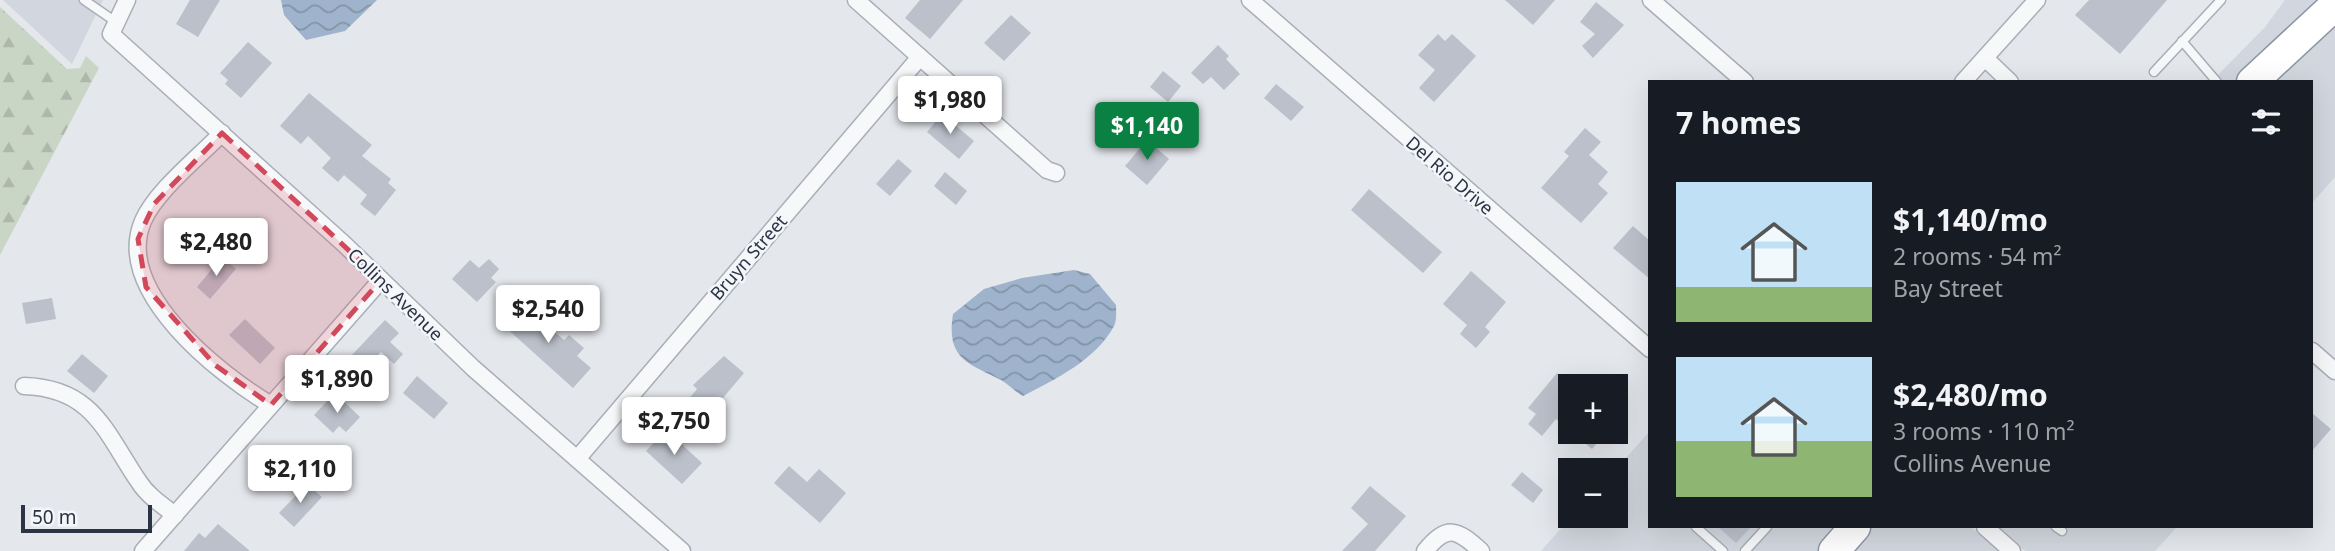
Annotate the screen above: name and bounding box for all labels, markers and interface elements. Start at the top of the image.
pin: $1,980 [893,76,1007,136]
text: $1,980 [914,83,986,115]
pin: $1,140 [1090,102,1204,162]
text: 7 homes [1676,102,1801,143]
icon: filters [2247,103,2285,141]
text: $1,140 [1111,109,1183,141]
street label: Del Rio Drive [1401,130,1499,220]
text: $1,140/mo [1893,199,2048,240]
street label: Bruyn Street [704,209,792,305]
icon: home [1732,210,1816,294]
pin: $2,480 [159,218,273,278]
text: $2,480 [180,225,252,257]
text: 2 rooms · 54 m² [1893,240,2062,272]
street label: Collins Avenue [343,242,449,346]
text: Bay Street [1893,272,2003,304]
pin: $2,540 [491,286,605,345]
text: $2,540 [512,292,584,324]
pin: $1,890 [280,356,394,415]
text: $1,890 [301,362,373,394]
map controls [1558,374,1628,528]
button: + [1558,374,1628,444]
text: $2,480/mo [1893,374,2048,415]
icon: home [1732,385,1816,469]
pin: $2,750 [617,398,731,457]
text: $2,750 [638,404,710,436]
text: 3 rooms · 110 m² [1893,415,2075,447]
pin: $2,110 [243,446,357,505]
text: Collins Avenue [1893,447,2051,479]
text: $2,110 [264,452,336,484]
button: − [1558,458,1628,528]
scale bar [21,502,152,534]
text: 50 m [32,504,76,530]

